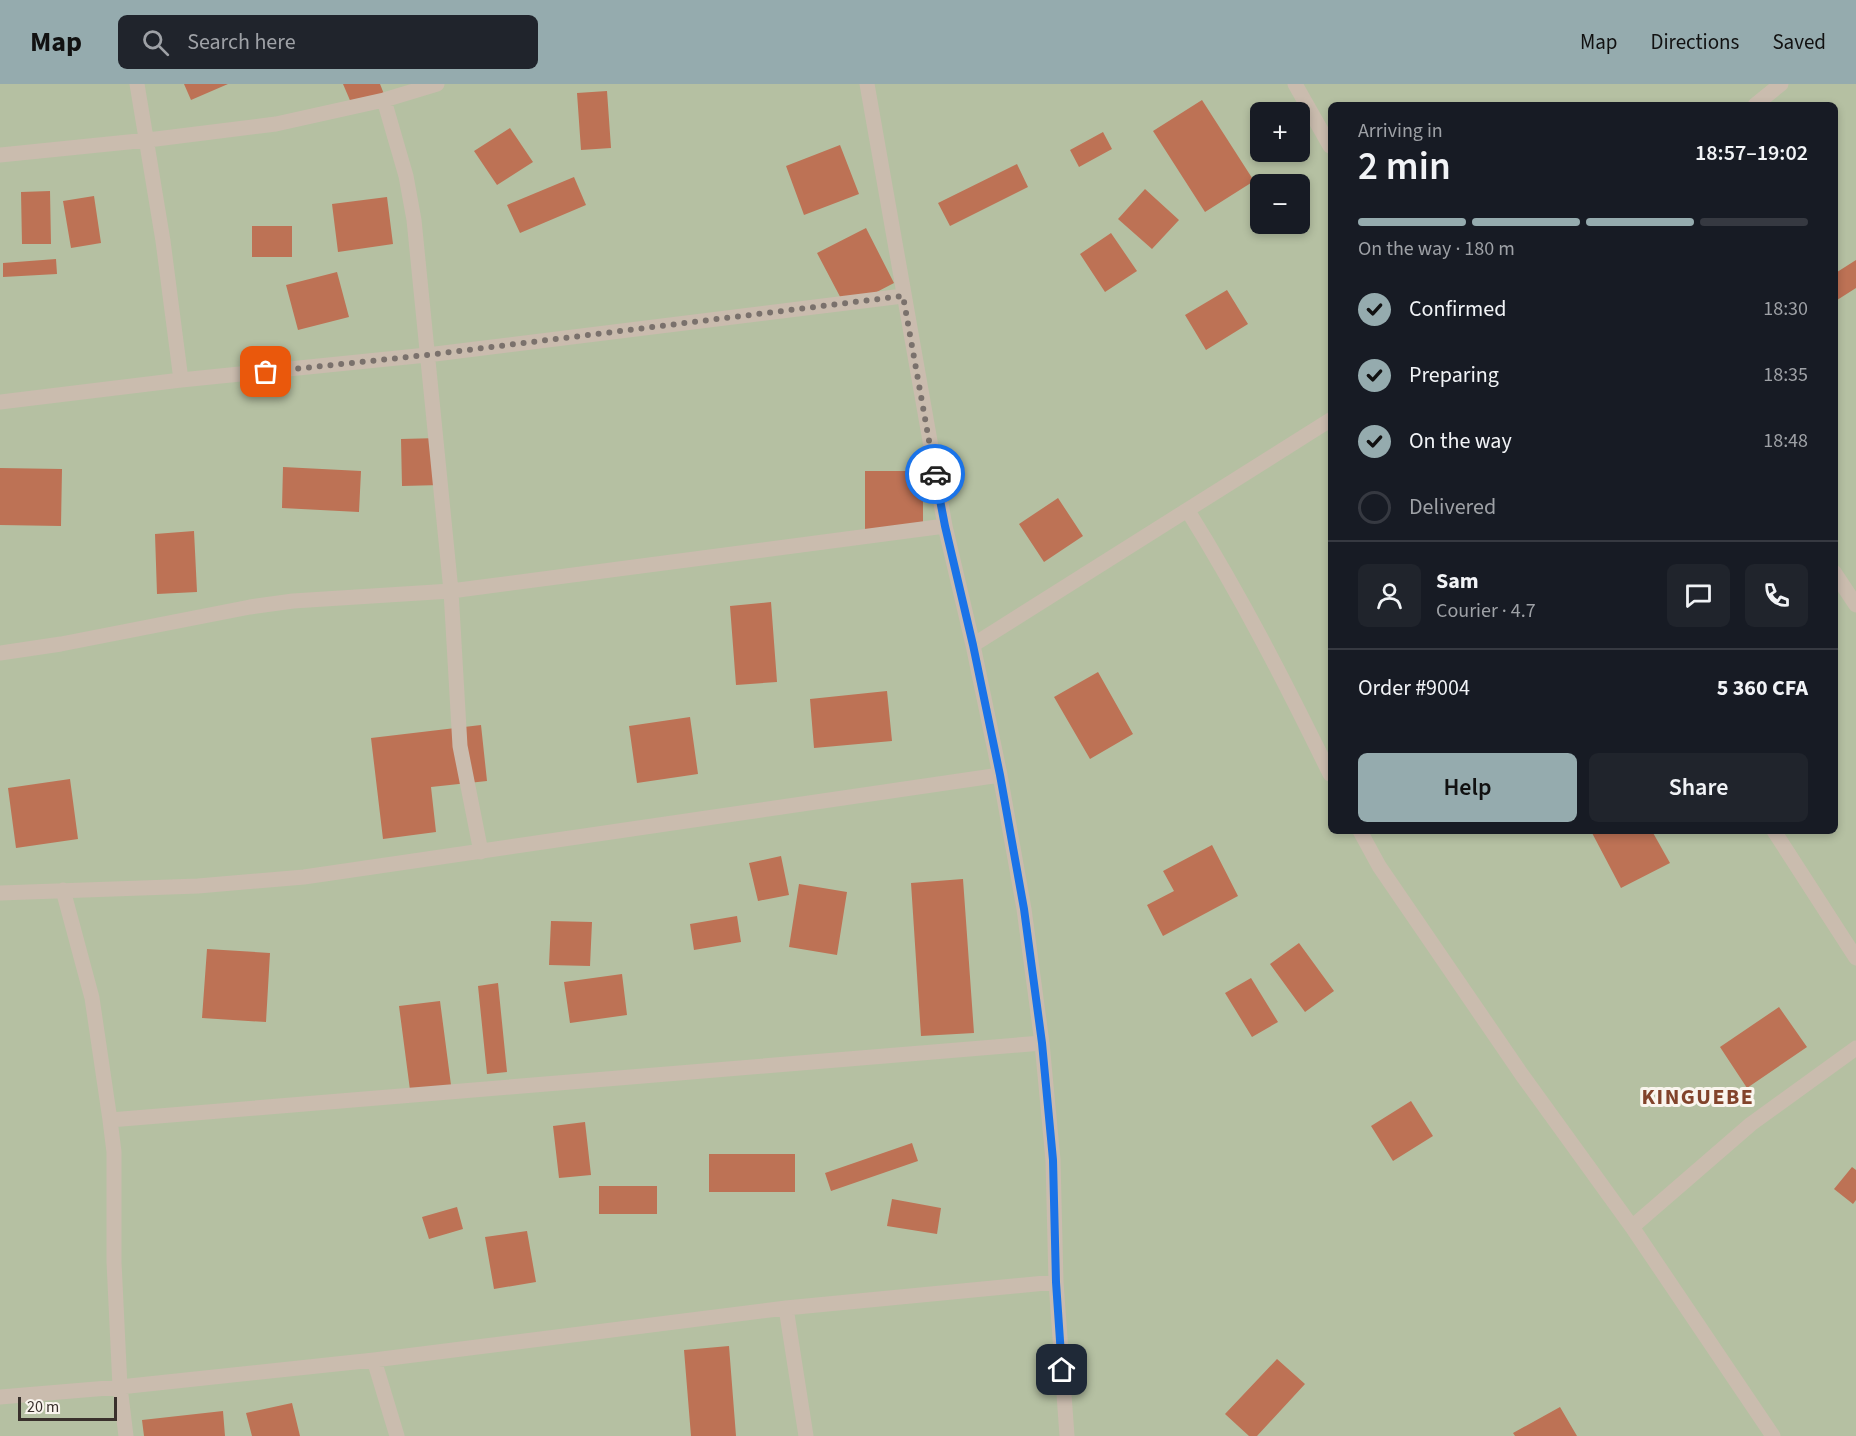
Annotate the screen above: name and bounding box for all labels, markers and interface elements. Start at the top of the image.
search box [118,15,538,69]
text: Map [30,22,82,62]
icon: search [139,26,172,59]
text: Search here [187,26,296,58]
text: Map [1580,27,1618,57]
text: Directions [1651,27,1739,57]
text: Saved [1772,27,1826,57]
map controls [1250,102,1310,234]
button: + [1250,102,1310,162]
text: Arriving in [1358,117,1443,145]
text: 18:57–19:02 [1695,137,1808,169]
text: 2 min [1358,139,1451,195]
button: − [1250,174,1310,234]
text: On the way · 180 m [1358,235,1515,263]
icon: check [1358,293,1391,326]
text: Confirmed [1409,293,1506,325]
text: 18:30 [1763,295,1808,323]
pin [240,346,291,397]
icon: bag [249,355,282,388]
icon: check [1358,359,1391,392]
text: Preparing [1409,359,1499,391]
text: 18:35 [1763,361,1808,389]
icon: check [1358,425,1391,458]
text: On the way [1409,425,1512,457]
text: 18:48 [1763,427,1808,455]
courier [905,444,965,504]
icon: car [919,458,952,491]
text: Delivered [1409,491,1496,523]
button: person [1358,564,1421,627]
button: chat [1667,564,1730,627]
button: phone [1745,564,1808,627]
text: Sam [1436,565,1479,597]
text: Courier · 4.7 [1436,597,1536,625]
text: Order #9004 [1358,672,1470,704]
text: 5 360 CFA [1717,672,1808,704]
button: Help [1358,753,1577,822]
button: Share [1589,753,1808,822]
district label: KINGUEBE [1642,1081,1754,1113]
pin [1036,1344,1087,1395]
icon: home [1045,1353,1078,1386]
scale bar [18,1394,117,1422]
text: 20 m [27,1396,59,1418]

